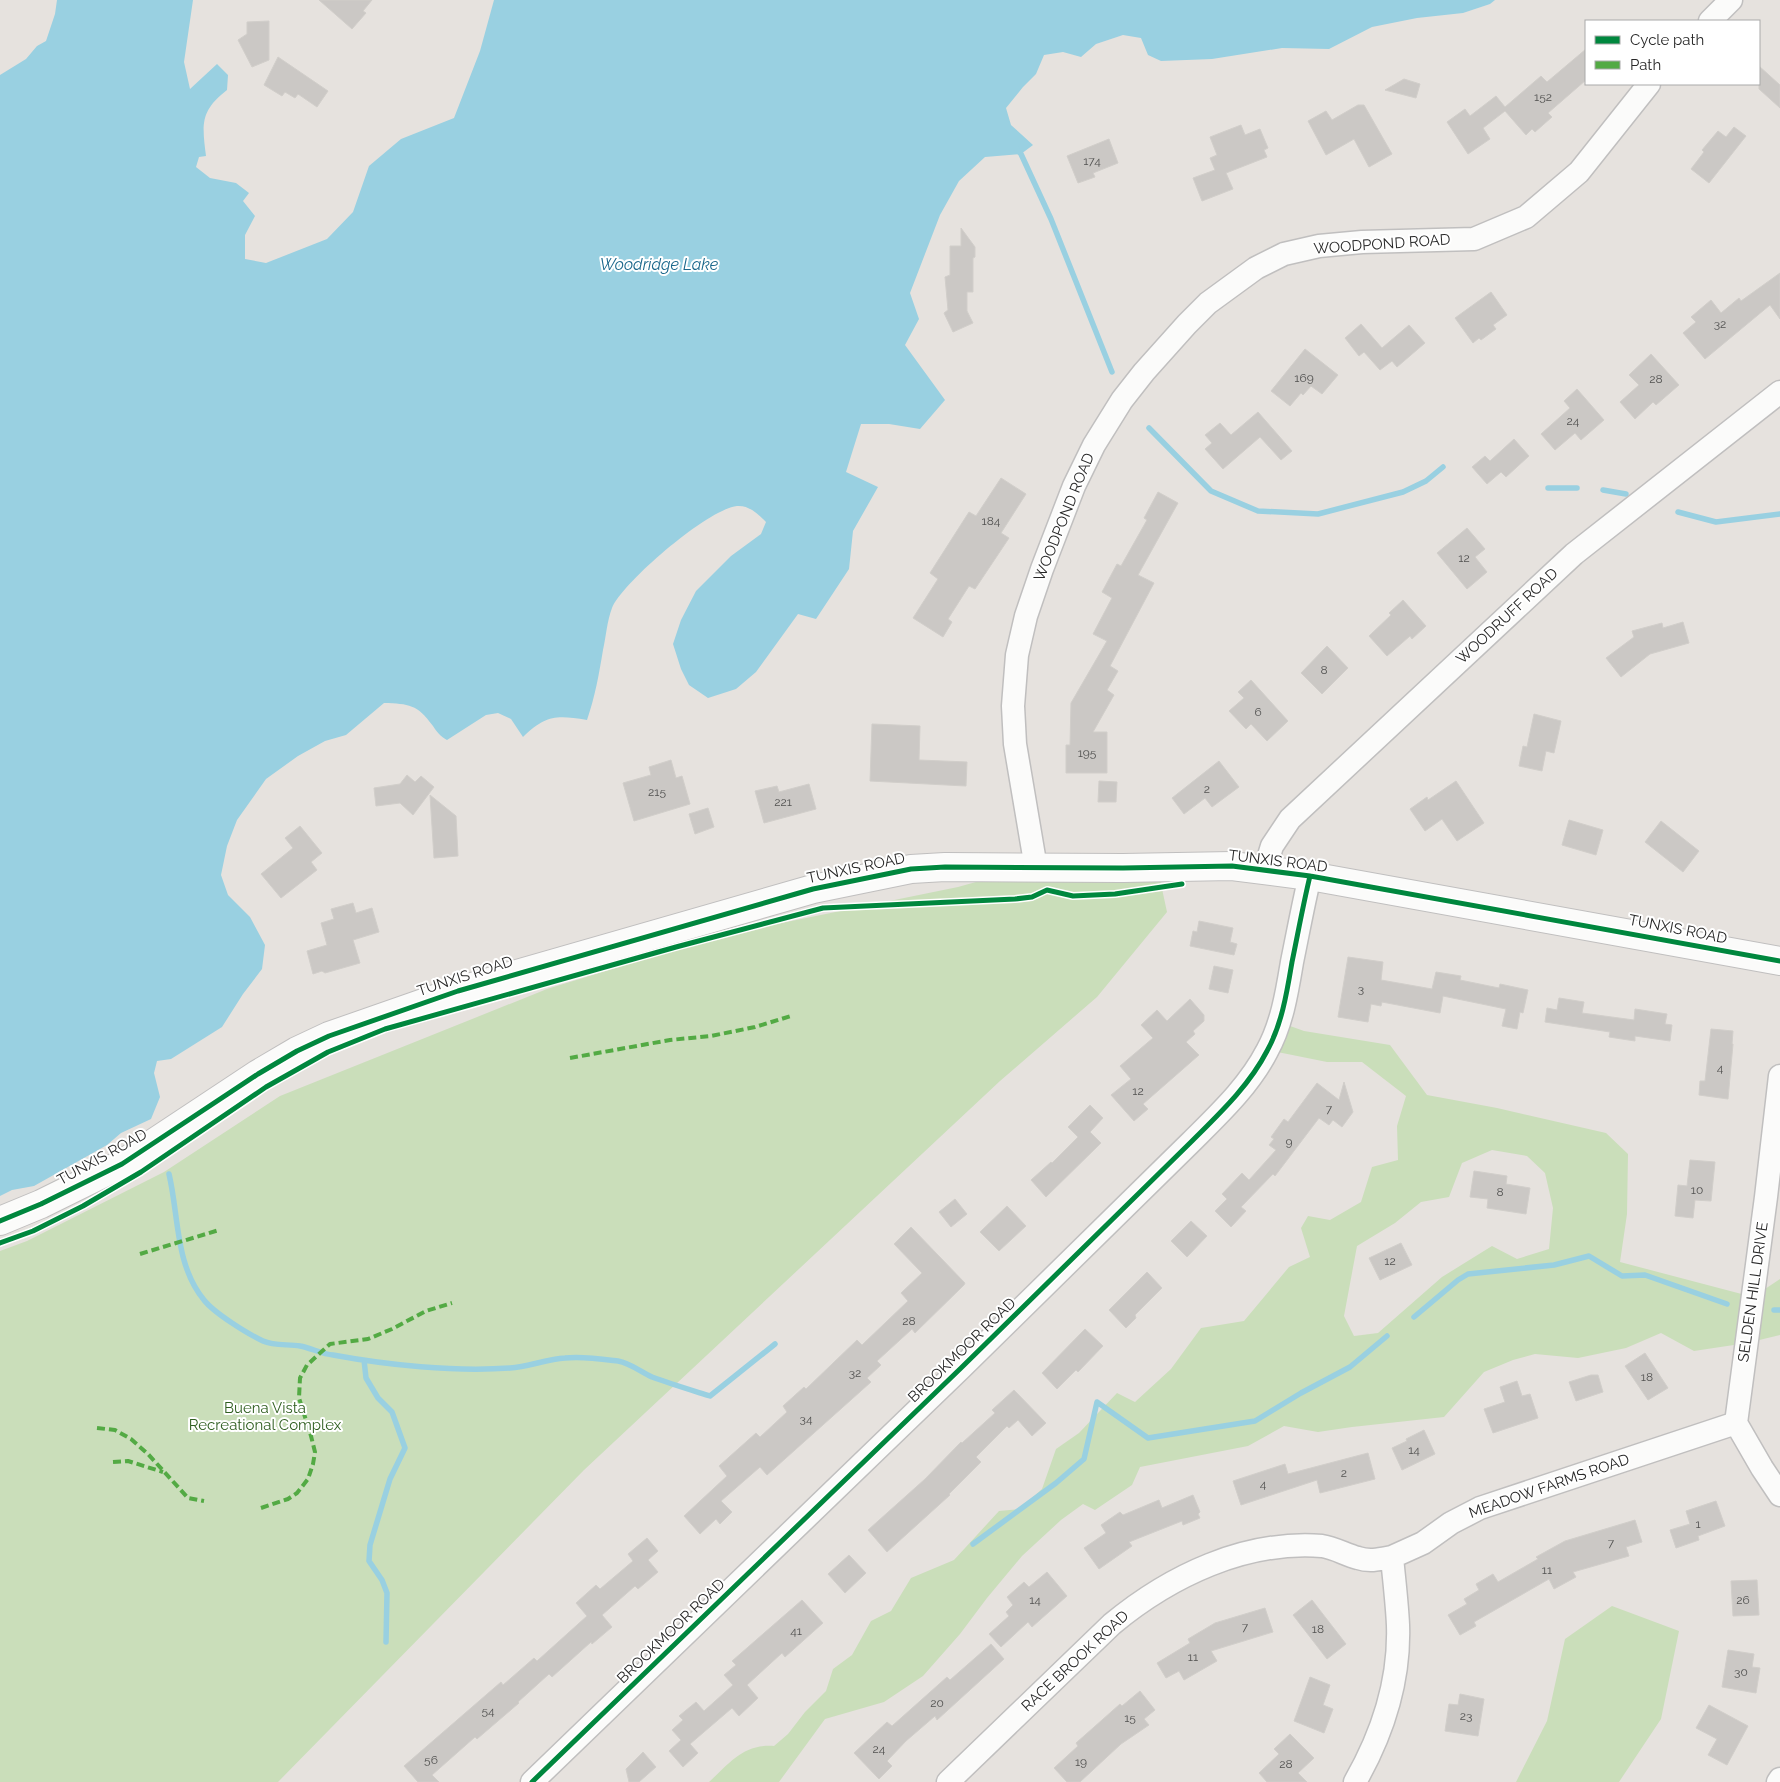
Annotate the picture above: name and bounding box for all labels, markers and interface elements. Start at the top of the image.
legend [1585,20,1760,85]
text: Cycle path [1630,31,1704,49]
text: Path [1630,56,1661,74]
house number: 152 [1534,90,1552,104]
house number: 174 [1083,154,1101,168]
street label: WOODPOND ROAD [1313,230,1451,258]
water label: Woodridge Lake [600,255,719,274]
house number: 32 [1714,317,1726,331]
house number: 169 [1294,371,1314,385]
house number: 28 [1649,372,1663,386]
house number: 24 [1567,414,1580,428]
street label: WOODPOND ROAD [1030,450,1098,584]
house number: 184 [982,514,1001,528]
house number: 12 [1458,551,1470,565]
street label: WOODRUFF ROAD [1452,564,1562,668]
house number: 8 [1320,663,1328,677]
house number: 6 [1254,705,1262,719]
house number: 195 [1078,746,1097,760]
house number: 2 [1204,782,1210,796]
house number: 215 [648,785,666,799]
house number: 221 [774,795,792,809]
street label: TUNXIS ROAD [1227,846,1329,876]
street label: TUNXIS ROAD [805,849,907,887]
street label: TUNXIS ROAD [1627,911,1729,947]
street label: TUNXIS ROAD [415,952,515,1000]
house number: 3 [1358,982,1364,996]
house number: 4 [1717,1061,1724,1075]
house number: 12 [1132,1084,1144,1098]
house number: 7 [1326,1102,1333,1116]
street label: TUNXIS ROAD [54,1125,150,1189]
house number: 9 [1285,1135,1293,1149]
house number: 10 [1691,1183,1703,1197]
house number: 8 [1496,1185,1504,1199]
street label: SELDEN HILL DRIVE [1734,1221,1772,1363]
house number: 12 [1384,1254,1396,1268]
street label: BROOKMOOR ROAD [904,1294,1020,1406]
house number: 28 [902,1314,916,1328]
house number: 32 [849,1366,861,1380]
house number: 18 [1641,1370,1653,1384]
park label: Buena Vista Recreational Complex [189,1399,342,1434]
house number: 34 [800,1412,813,1426]
house number: 14 [1408,1443,1420,1457]
street label: MEADOW FARMS ROAD [1466,1450,1632,1522]
house number: 2 [1341,1466,1347,1480]
house number: 4 [1260,1477,1267,1491]
house number: 1 [1695,1517,1701,1531]
house number: 7 [1608,1536,1615,1550]
house number: 11 [1542,1563,1552,1577]
street label: BROOKMOOR ROAD [613,1575,729,1687]
house number: 14 [1029,1593,1041,1607]
house number: 26 [1736,1593,1750,1607]
street label: RACE BROOK ROAD [1018,1607,1132,1715]
house number: 7 [1242,1620,1249,1634]
house number: 18 [1312,1622,1324,1636]
house number: 41 [790,1624,802,1638]
house number: 11 [1188,1650,1198,1664]
house number: 30 [1734,1665,1748,1679]
house number: 20 [930,1696,944,1710]
house number: 54 [481,1704,495,1718]
house number: 23 [1460,1709,1472,1723]
house number: 15 [1124,1711,1136,1725]
house number: 24 [873,1742,886,1756]
house number: 56 [424,1753,438,1767]
house number: 19 [1075,1755,1087,1769]
house number: 28 [1279,1757,1293,1771]

